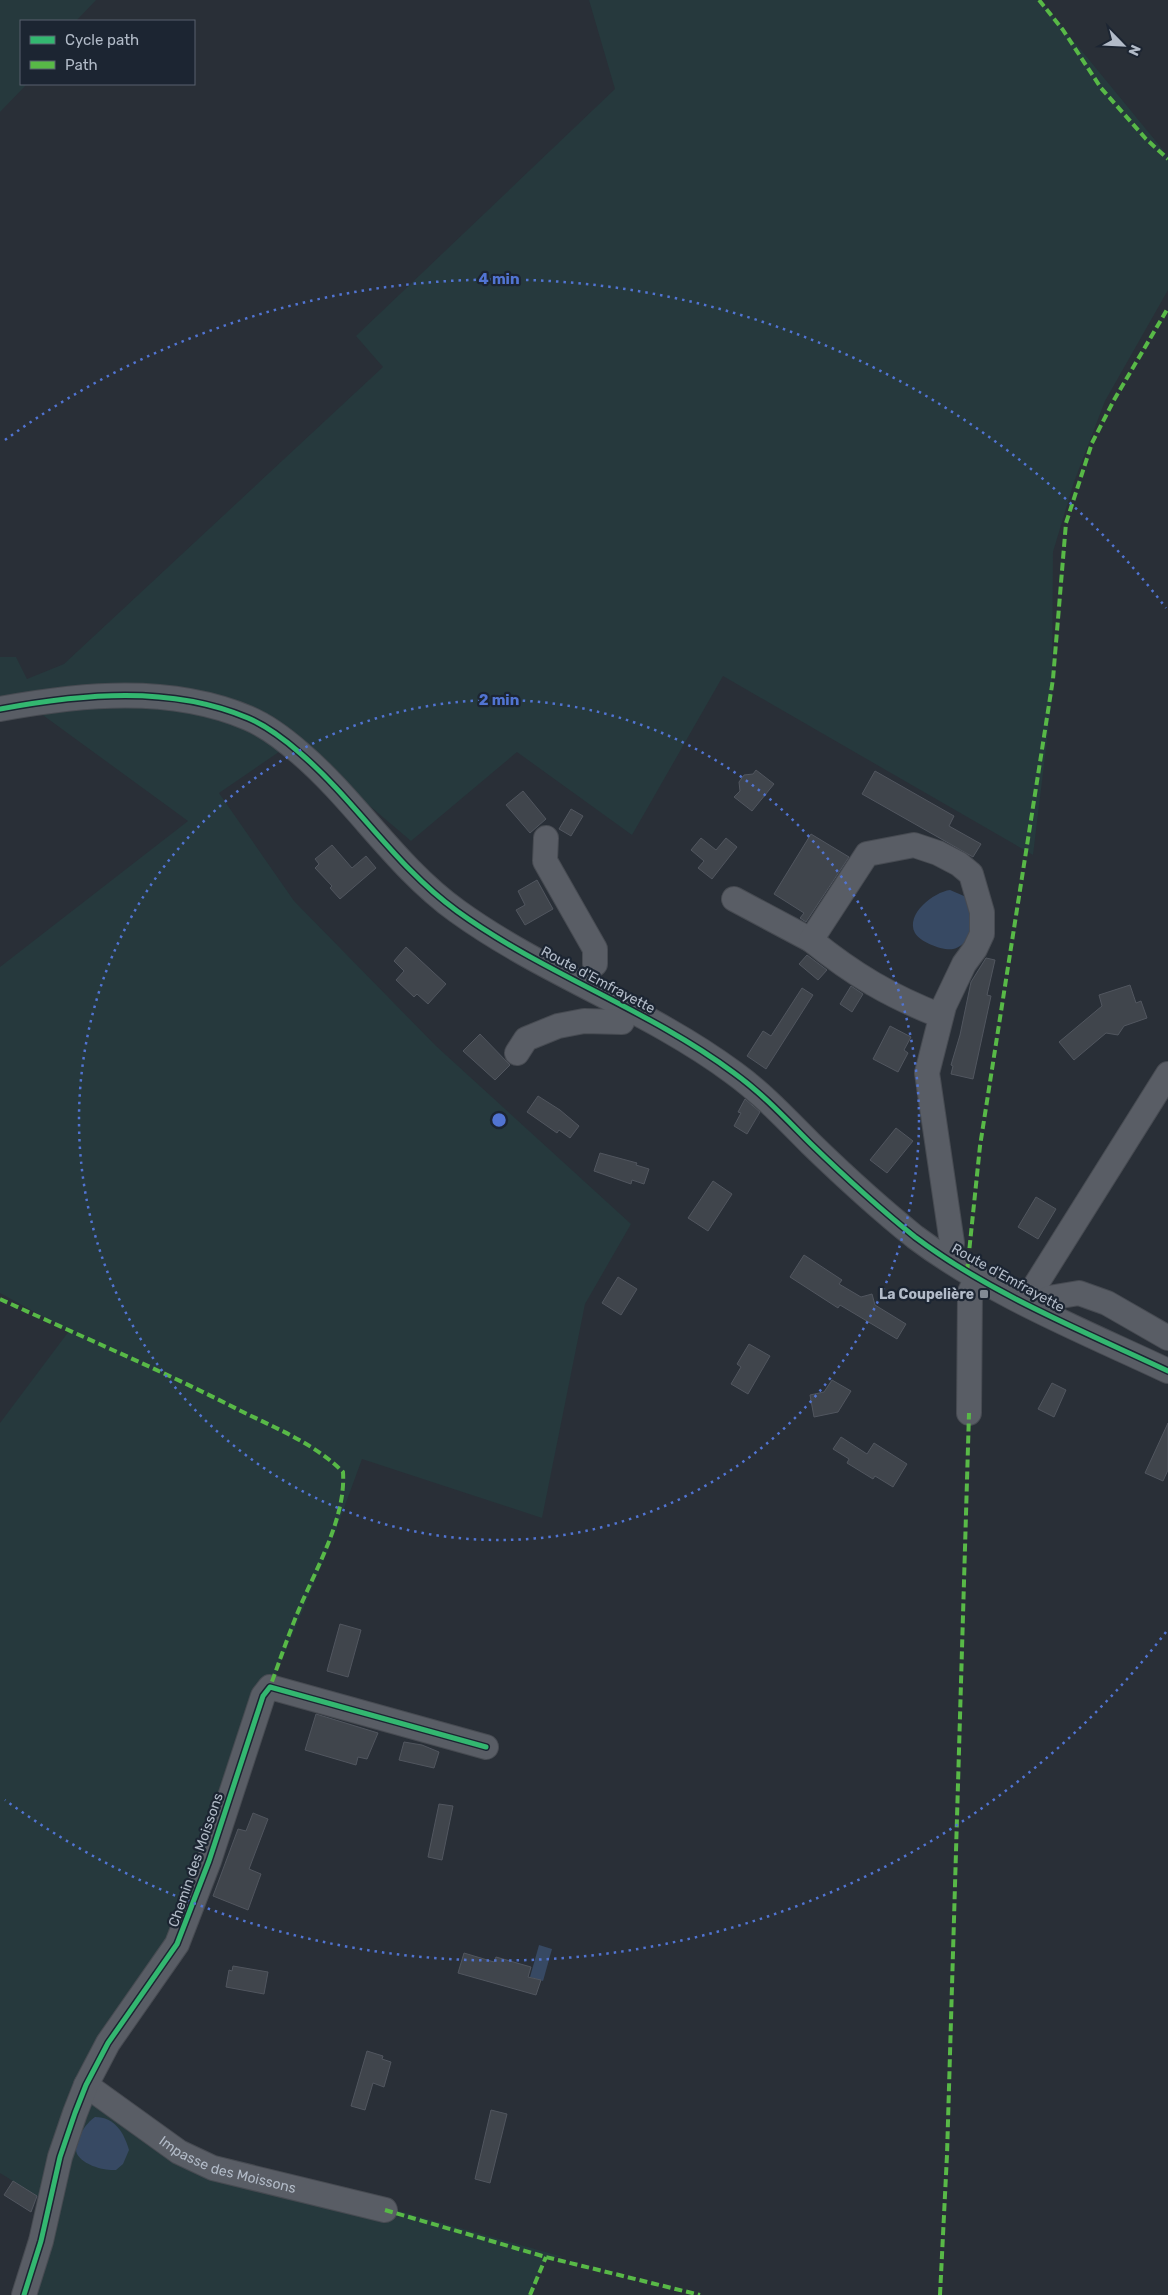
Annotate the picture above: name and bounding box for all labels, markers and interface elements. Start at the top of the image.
legend [20,20,195,85]
north arrow [1098,20,1148,70]
text: Cycle path [65,31,139,49]
text: N [1125,42,1144,58]
text: Path [65,56,98,74]
text: 4 min [478,270,520,288]
text: 2 min [479,691,519,709]
street label: Route d'Emfrayette [538,943,658,1017]
centre of rings [490,1111,508,1129]
street label: Route d'Emfrayette [948,1240,1068,1316]
place label: La Coupelière [879,1286,974,1303]
marker: La Coupelière [978,1288,990,1300]
street label: Chemin des Moissons [165,1791,227,1929]
street label: Impasse des Moissons [156,2132,298,2197]

